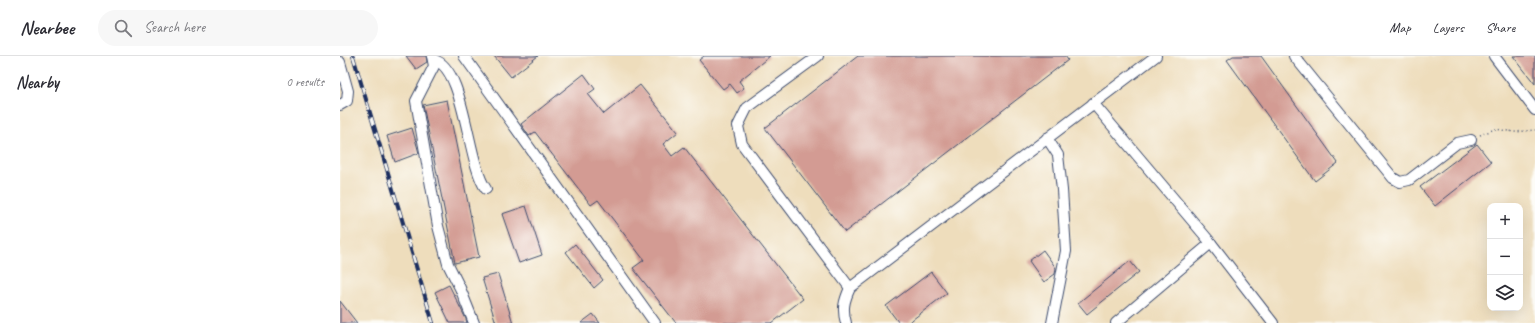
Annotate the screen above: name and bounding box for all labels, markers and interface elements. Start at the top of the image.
search box [98,10,378,46]
text: Nearbee [20,16,74,40]
icon: search [112,17,134,39]
text: Search here [144,18,205,37]
text: Map [1389,19,1411,36]
text: Layers [1433,19,1464,36]
text: Share [1486,19,1515,36]
text: Nearby [16,72,59,93]
text: 0 results [286,74,324,90]
map controls [1487,203,1523,311]
button: + [1487,203,1523,239]
button: − [1487,239,1523,275]
button: layers [1487,275,1523,311]

